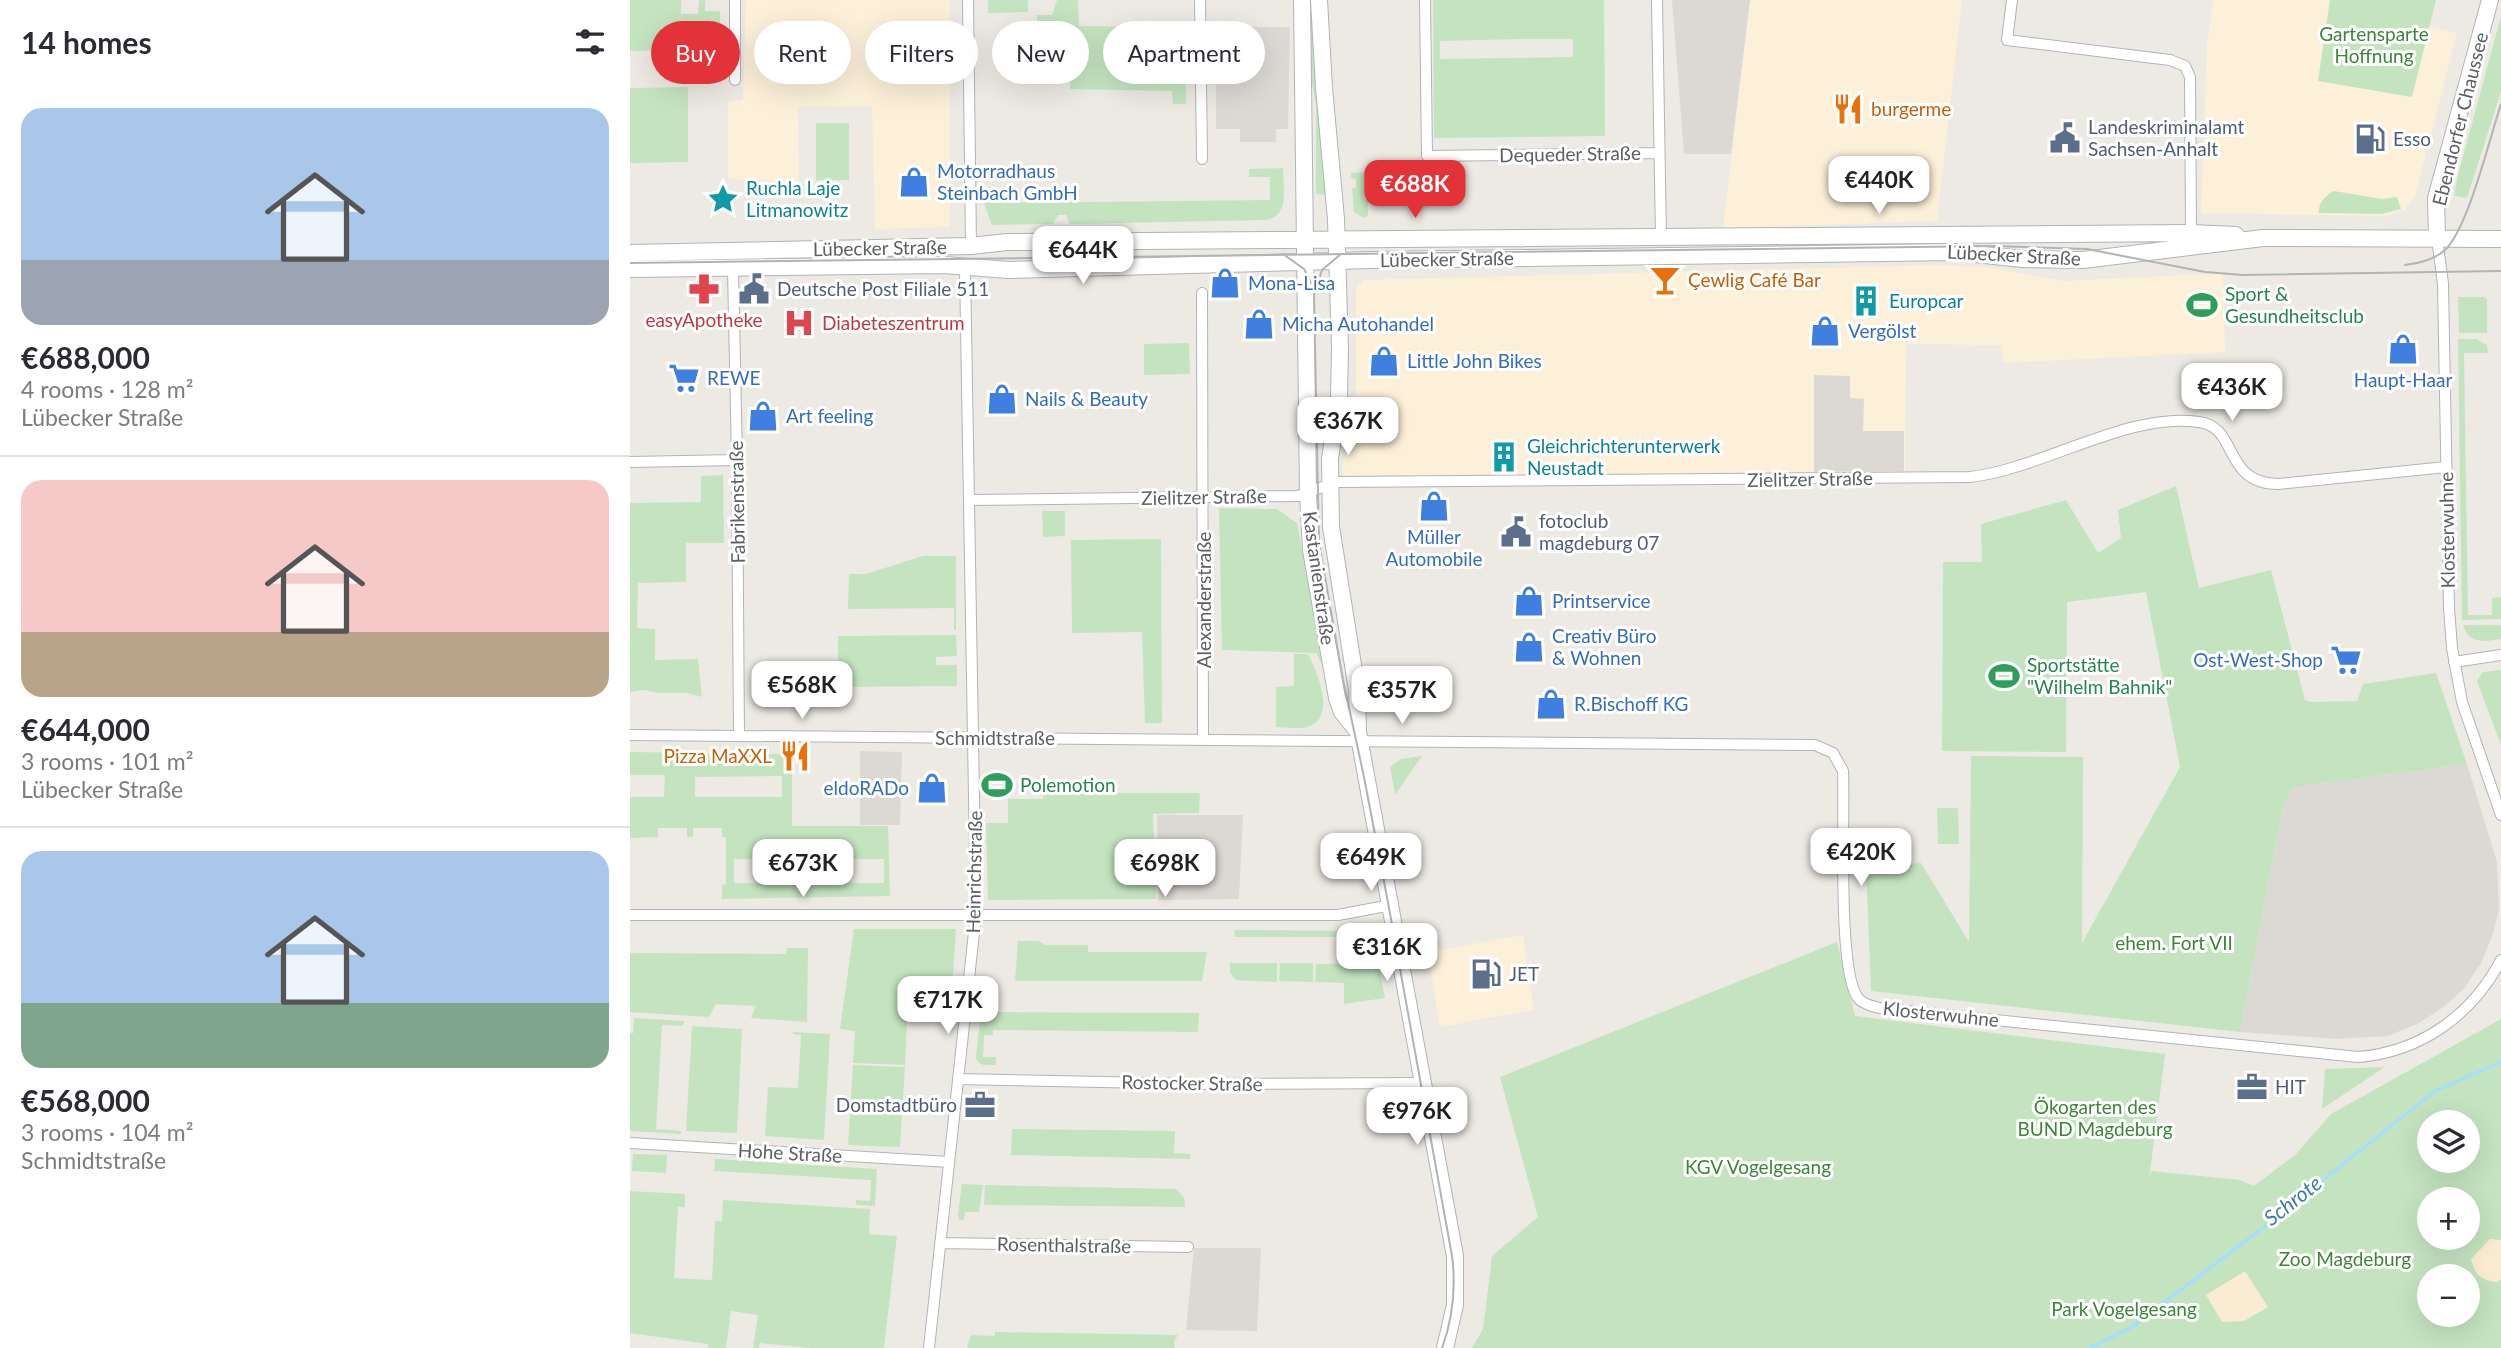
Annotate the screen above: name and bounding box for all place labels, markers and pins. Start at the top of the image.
restaurant icon: burgerme [1831,92,1865,126]
place label: burgerme [1871,97,1951,120]
place label: Landeskriminalamt Sachsen-Anhalt [2088,115,2244,160]
public building icon: Landeskriminalamt Sachsen-Anhalt [2048,121,2082,155]
fuel station icon: Esso [2353,122,2387,156]
place label: Esso [2393,127,2431,150]
pin: €440K [1830,156,1928,216]
place label: Motorradhaus Steinbach GmbH [937,159,1078,204]
pin: €688K [1366,160,1464,220]
shop icon: Motorradhaus Steinbach GmbH [897,165,931,199]
place label: Ruchla Laje Litmanowitz [746,176,848,221]
place icon: Ruchla Laje Litmanowitz [706,182,740,216]
pin: €644K [1034,226,1132,286]
bar icon: Çewlig Café Bar [1648,263,1682,297]
shop icon: Mona-Lisa [1208,266,1242,300]
place label: Çewlig Café Bar [1688,268,1821,291]
place label: Mona-Lisa [1248,271,1335,294]
pharmacy icon: easyApotheke [687,272,721,306]
public building icon: Deutsche Post Filiale 511 [737,272,771,306]
place label: Deutsche Post Filiale 511 [777,277,989,300]
place label: Sport & Gesundheitsclub [2225,282,2364,327]
building icon: Europcar [1849,284,1883,318]
sports icon: Sport & Gesundheitsclub [2185,288,2219,322]
place label: Europcar [1889,289,1964,312]
hospital icon: Diabeteszentrum [782,306,816,340]
shop icon: Micha Autohandel [1242,307,1276,341]
place label: easyApotheke [645,308,763,331]
place label: Diabeteszentrum [822,311,965,334]
place label: Micha Autohandel [1282,312,1434,335]
shop icon: Vergölst [1808,314,1842,348]
place label: Vergölst [1848,319,1916,342]
shop icon: Haupt-Haar [2386,332,2420,366]
shop icon: Little John Bikes [1367,344,1401,378]
place label: Little John Bikes [1407,349,1542,372]
supermarket icon: REWE [667,361,701,395]
pin: €436K [2183,364,2281,423]
place label: REWE [707,366,761,389]
place label: Haupt-Haar [2354,368,2452,391]
shop icon: Nails & Beauty [985,382,1019,416]
place label: Nails & Beauty [1025,387,1148,410]
pin: €367K [1299,398,1397,457]
shop icon: Art feeling [746,399,780,433]
place label: Art feeling [786,404,873,427]
place label: Gleichrichterunterwerk Neustadt [1527,434,1721,479]
building icon: Gleichrichterunterwerk Neustadt [1487,440,1521,474]
shop icon: Müller Automobile [1417,489,1451,523]
place label: fotoclub magdeburg 07 [1539,509,1659,554]
public building icon: fotoclub magdeburg 07 [1499,515,1533,549]
place label: Müller Automobile [1386,525,1482,570]
shop icon: Printservice [1512,584,1546,618]
place label: Printservice [1552,589,1650,612]
place label: Creativ Büro & Wohnen [1552,624,1656,669]
shop icon: Creativ Büro & Wohnen [1512,630,1546,664]
supermarket icon: Ost-West-Shop [2329,643,2363,677]
place label: Ost-West-Shop [2193,648,2323,671]
place label: Sportstätte "Wilhelm Bahnik" [2027,653,2172,698]
sports icon: Sportstätte "Wilhelm Bahnik" [1987,659,2021,693]
pin: €568K [753,662,851,721]
pin: €357K [1353,666,1451,726]
shop icon: R.Bischoff KG [1534,687,1568,721]
place label: R.Bischoff KG [1574,692,1688,715]
restaurant icon: Pizza MaXXL [778,739,812,773]
place label: Pizza MaXXL [664,744,772,767]
sports icon: Polemotion [980,768,1014,802]
shop icon: eldoRADo [915,771,949,805]
place label: Polemotion [1020,773,1116,796]
place label: eldoRADo [824,776,909,799]
pin: €420K [1812,828,1910,888]
pin: €649K [1322,834,1420,893]
pin: €673K [754,839,852,899]
pin: €698K [1116,839,1214,899]
pin: €316K [1338,923,1436,983]
fuel station icon: JET [1469,957,1503,991]
place label: JET [1509,962,1539,985]
pin: €717K [899,976,997,1036]
office icon: HIT [2235,1070,2269,1104]
place label: HIT [2275,1075,2306,1098]
office icon: Domstadtbüro [963,1088,997,1122]
pin: €976K [1368,1088,1466,1147]
place label: Domstadtbüro [836,1093,957,1116]

